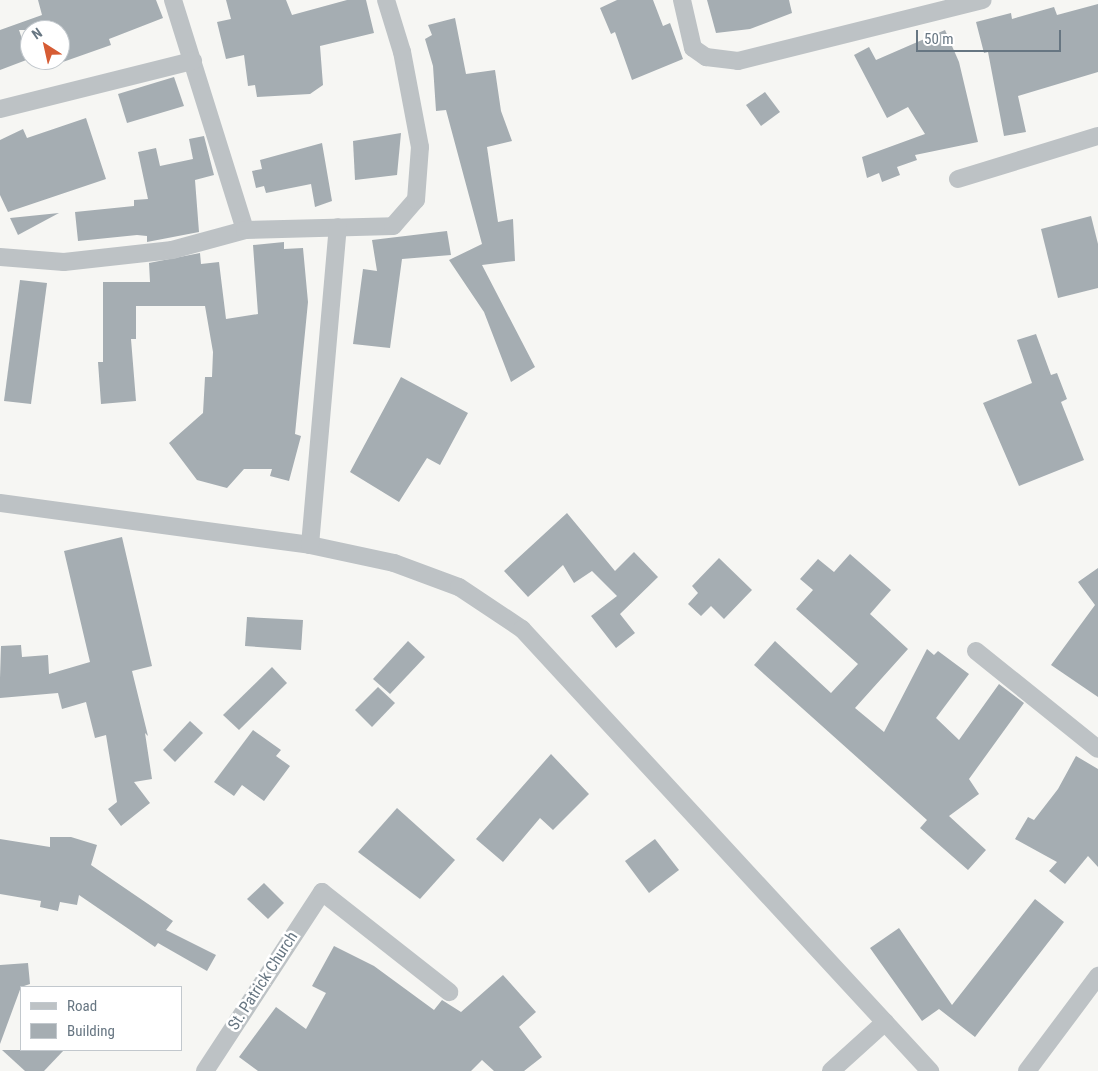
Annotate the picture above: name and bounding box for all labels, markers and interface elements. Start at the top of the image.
north arrow [20,20,70,70]
scale bar [918,20,1063,52]
text: N [29,25,45,43]
text: 50 m [924,30,954,48]
street label: St. Patrick Church [224,928,302,1034]
legend [20,986,182,1051]
text: Road [67,997,97,1015]
text: Building [67,1022,115,1040]

